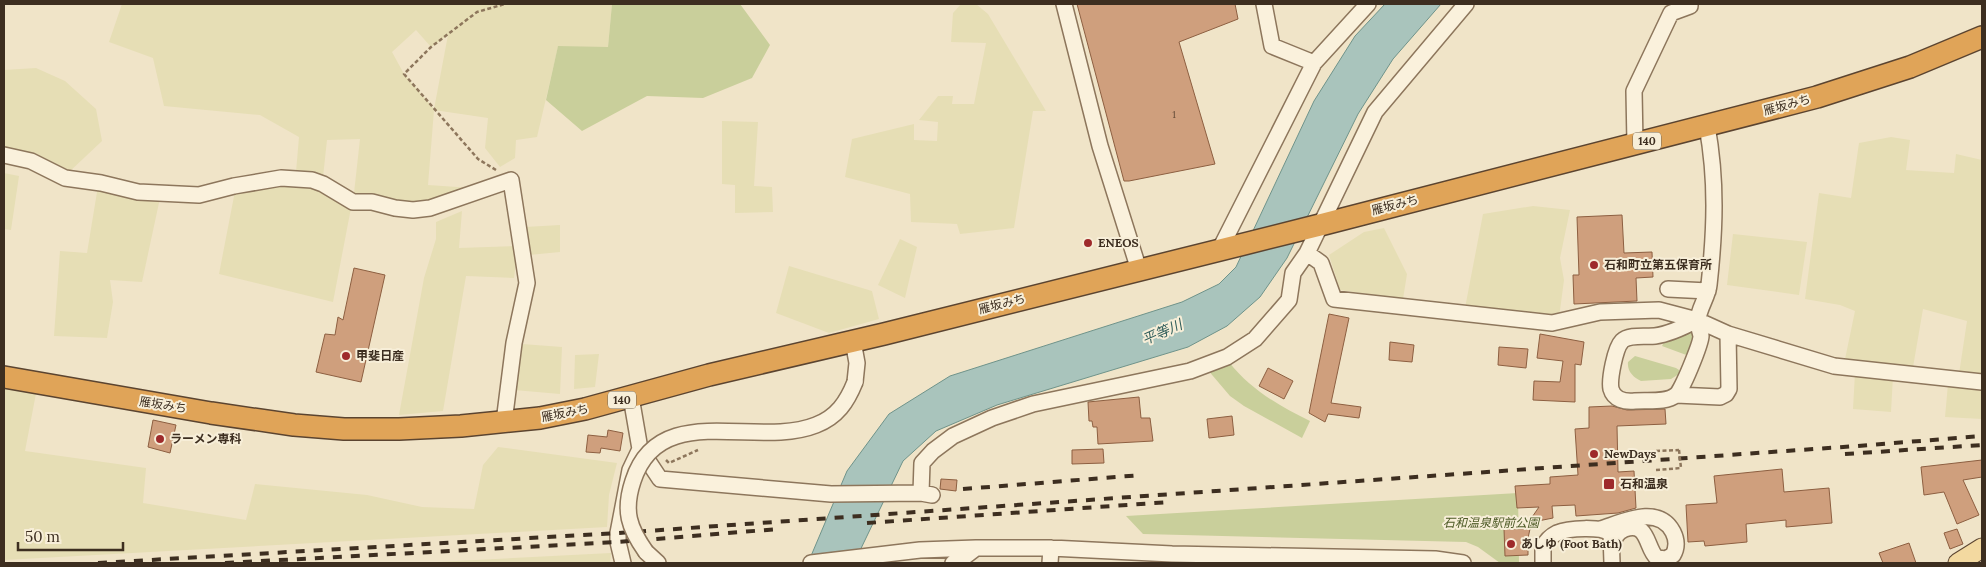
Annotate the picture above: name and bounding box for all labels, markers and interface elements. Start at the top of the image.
street label: 雁坂みち [1762,91,1812,118]
house number: 1 [1172,108,1176,121]
road number: 140 [1633,132,1661,150]
street label: 雁坂みち [1370,191,1420,218]
place label: ENEOS [1098,235,1139,250]
marker: ENEOS [1082,237,1094,249]
place label: 石和町立第五保育所 [1604,257,1712,272]
marker: 石和町立第五保育所 [1588,259,1600,271]
street label: 雁坂みち [977,290,1027,317]
water label: 平等川 [1139,314,1187,349]
place label: 甲斐日産 [356,348,404,363]
marker: 甲斐日産 [340,350,352,362]
road number: 140 [608,392,636,408]
street label: 雁坂みち [138,393,188,416]
street label: 雁坂みち [540,401,590,424]
place label: ラーメン専科 [170,431,242,446]
marker: ラーメン専科 [154,433,166,445]
place label: NewDays [1604,446,1657,461]
marker: NewDays [1588,448,1600,460]
place label: 石和温泉 [1620,476,1668,491]
marker: 石和温泉 [1602,477,1616,491]
park label: 石和温泉駅前公園 [1443,515,1541,530]
scale bar [18,520,122,552]
text: 50 m [25,527,60,546]
place label: あしゆ (Foot Bath) [1521,536,1622,552]
marker: あしゆ (Foot Bath) [1505,538,1517,550]

